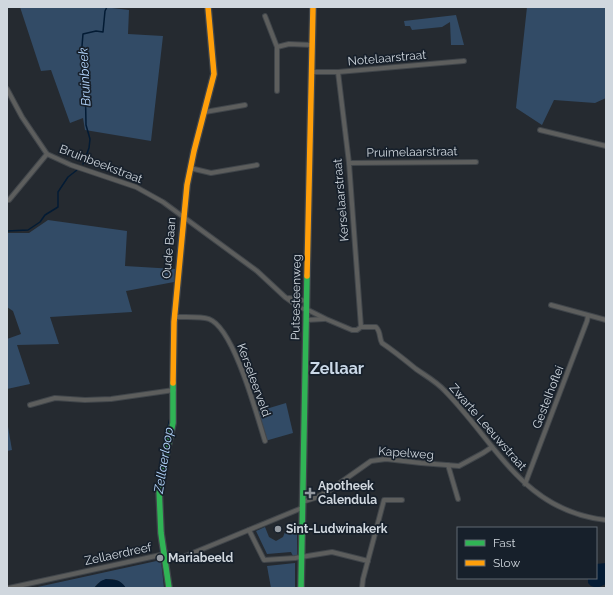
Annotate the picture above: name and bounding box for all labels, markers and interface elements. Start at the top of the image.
water label: Bruinbeek [75,47,94,107]
street label: Notelaarstraat [347,48,427,68]
street label: Bruinbeekstraat [57,142,145,186]
street label: Pruimelaarstraat [366,144,458,160]
street label: Kerselaarstraat [330,158,352,242]
street label: Oude Baan [159,217,179,279]
street label: Putsesteenweg [288,254,304,340]
street label: Kerseleerveld [234,341,274,419]
district label: Zellaar [310,359,364,378]
street label: Gestelhoflei [530,364,566,430]
street label: Zwarte Leeuwstraat [446,381,530,473]
water label: Zellaerloop [151,426,176,495]
street label: Kapelweg [378,444,434,462]
place label: Apotheek Calendula [318,479,377,507]
marker: Apotheek Calendula [305,488,315,498]
place label: Sint-Ludwinakerk [286,522,388,536]
marker: Sint-Ludwinakerk [273,524,283,534]
legend [457,527,597,579]
text: Fast [493,536,516,550]
street label: Zellaerdreef [83,540,154,568]
place label: Mariabeeld [168,551,234,565]
marker: Mariabeeld [155,553,165,563]
text: Slow [493,556,520,570]

